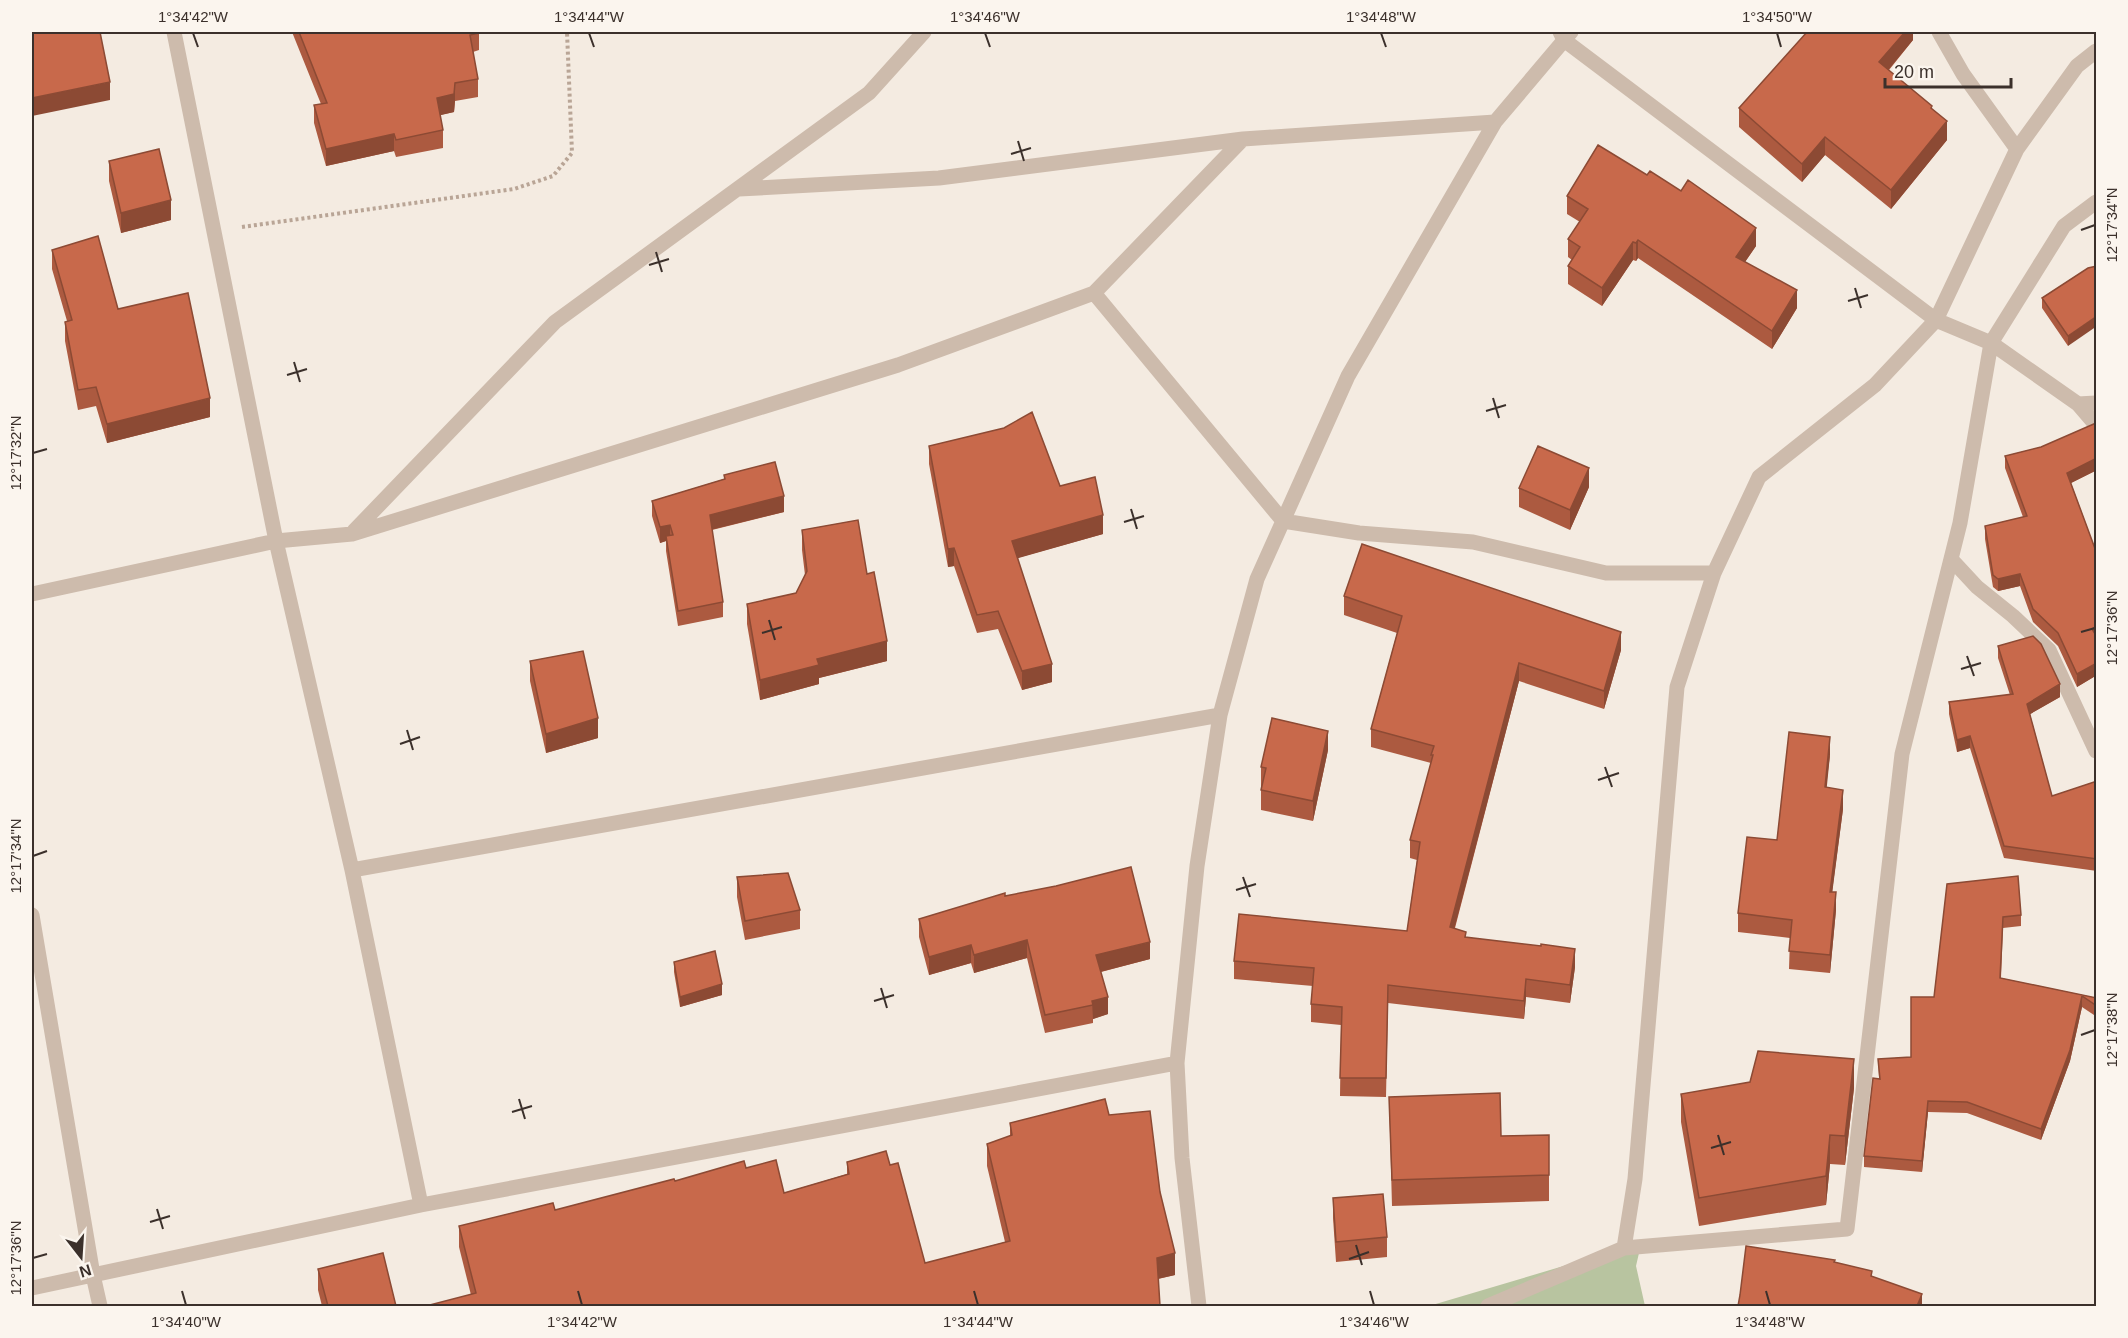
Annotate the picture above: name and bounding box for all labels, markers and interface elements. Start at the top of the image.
text: 1°34'42"W [158,8,229,25]
text: 1°34'44"W [554,8,625,25]
text: 1°34'46"W [950,8,1021,25]
text: 1°34'48"W [1346,8,1417,25]
text: 1°34'50"W [1742,8,1813,25]
scale bar [1885,51,2011,89]
text: 20 m [1894,62,1934,82]
text: 12°17'34"N [2103,187,2120,263]
text: 12°17'32"N [7,415,24,491]
text: 12°17'36"N [2103,590,2120,666]
text: 12°17'34"N [7,818,24,894]
text: 12°17'38"N [2103,992,2120,1068]
text: 12°17'36"N [7,1220,24,1296]
north arrow [51,1227,111,1287]
text: N [77,1261,93,1281]
text: 1°34'40"W [151,1313,222,1330]
text: 1°34'42"W [547,1313,618,1330]
text: 1°34'44"W [943,1313,1014,1330]
text: 1°34'46"W [1339,1313,1410,1330]
text: 1°34'48"W [1735,1313,1806,1330]

